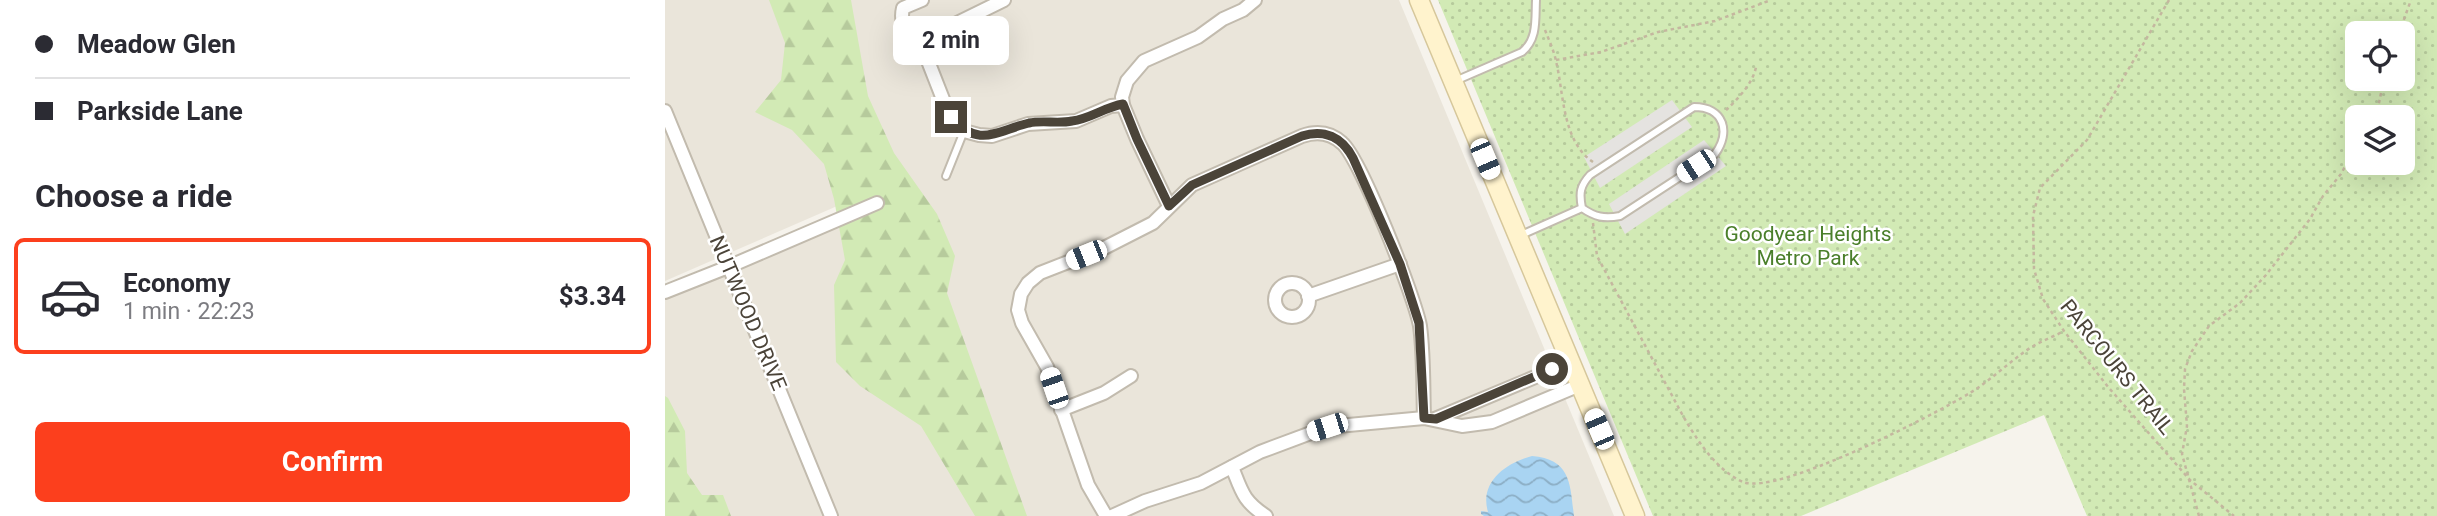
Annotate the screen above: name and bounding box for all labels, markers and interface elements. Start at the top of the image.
callout: 2 min [893,16,1009,64]
map controls [2345,21,2415,175]
button: locate [2345,21,2415,91]
text: 2 min [922,27,980,54]
text: Meadow Glen [77,29,236,59]
text: Parkside Lane [77,96,243,126]
route end [935,101,967,133]
button: layers [2345,105,2415,175]
car [1468,136,1503,182]
car [1673,146,1720,186]
text: Choose a ride [35,177,232,215]
park label: Goodyear Heights Metro Park [1724,222,1892,270]
street label: NUTWOOD DRIVE [705,232,791,394]
car [1063,237,1110,273]
icon: car [39,265,102,328]
text: Economy [123,268,230,298]
text: $3.34 [559,281,626,311]
street label: PARCOURS TRAIL [2055,295,2179,439]
text: 1 min · 22:23 [123,298,255,325]
route start [1536,353,1568,385]
car [1038,365,1071,411]
car [1582,406,1617,452]
car [1304,411,1351,443]
button: Confirm [35,422,630,502]

